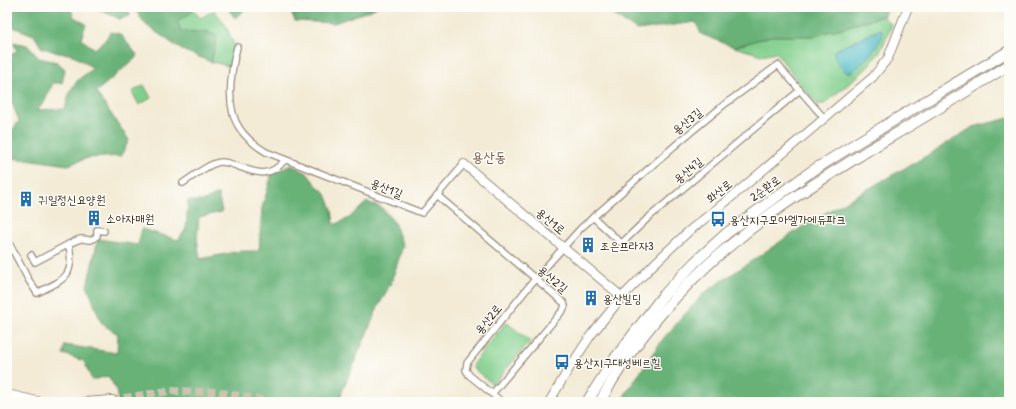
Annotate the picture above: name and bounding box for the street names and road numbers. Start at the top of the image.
street label: 용산3길 [668,103,706,138]
street label: 용산4길 [670,153,707,187]
street label: 2순환로 [746,171,784,205]
street label: 용산1길 [368,174,406,202]
street label: 화산로 [702,175,736,207]
street label: 용산1로 [533,204,569,238]
street label: 용산2길 [534,261,572,297]
street label: 용산2로 [471,300,505,338]

